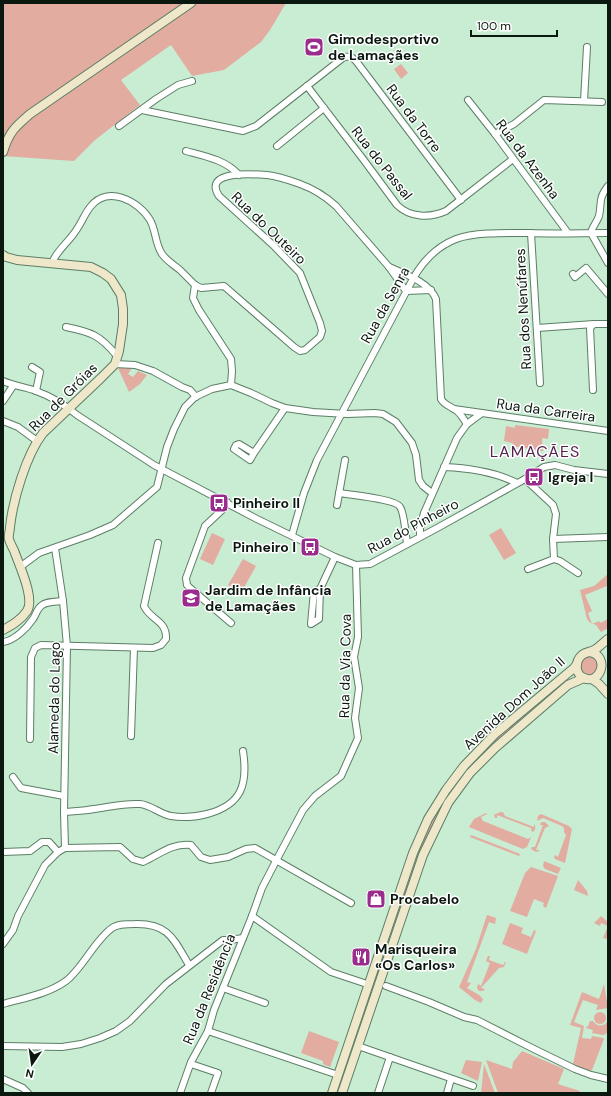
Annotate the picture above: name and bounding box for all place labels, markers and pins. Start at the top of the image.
place label: Gimodesportivo de Lamaçães [328,30,439,64]
sports icon: Gimodesportivo de Lamaçães [303,36,325,58]
bus stop icon: Igreja I [523,466,545,488]
place label: Igreja I [548,468,593,486]
bus stop icon: Pinheiro II [208,492,230,514]
place label: Pinheiro II [233,494,300,512]
bus stop icon: Pinheiro I [299,536,321,558]
place label: Pinheiro I [233,538,296,556]
place label: Jardim de Infância de Lamaçães [205,581,332,615]
school or university icon: Jardim de Infância de Lamaçães [180,587,202,609]
shop icon: Procabelo [365,888,387,910]
place label: Procabelo [390,890,459,908]
place label: Marisqueira «Os Carlos» [375,940,457,974]
restaurant icon: Marisqueira «Os Carlos» [350,946,372,968]

